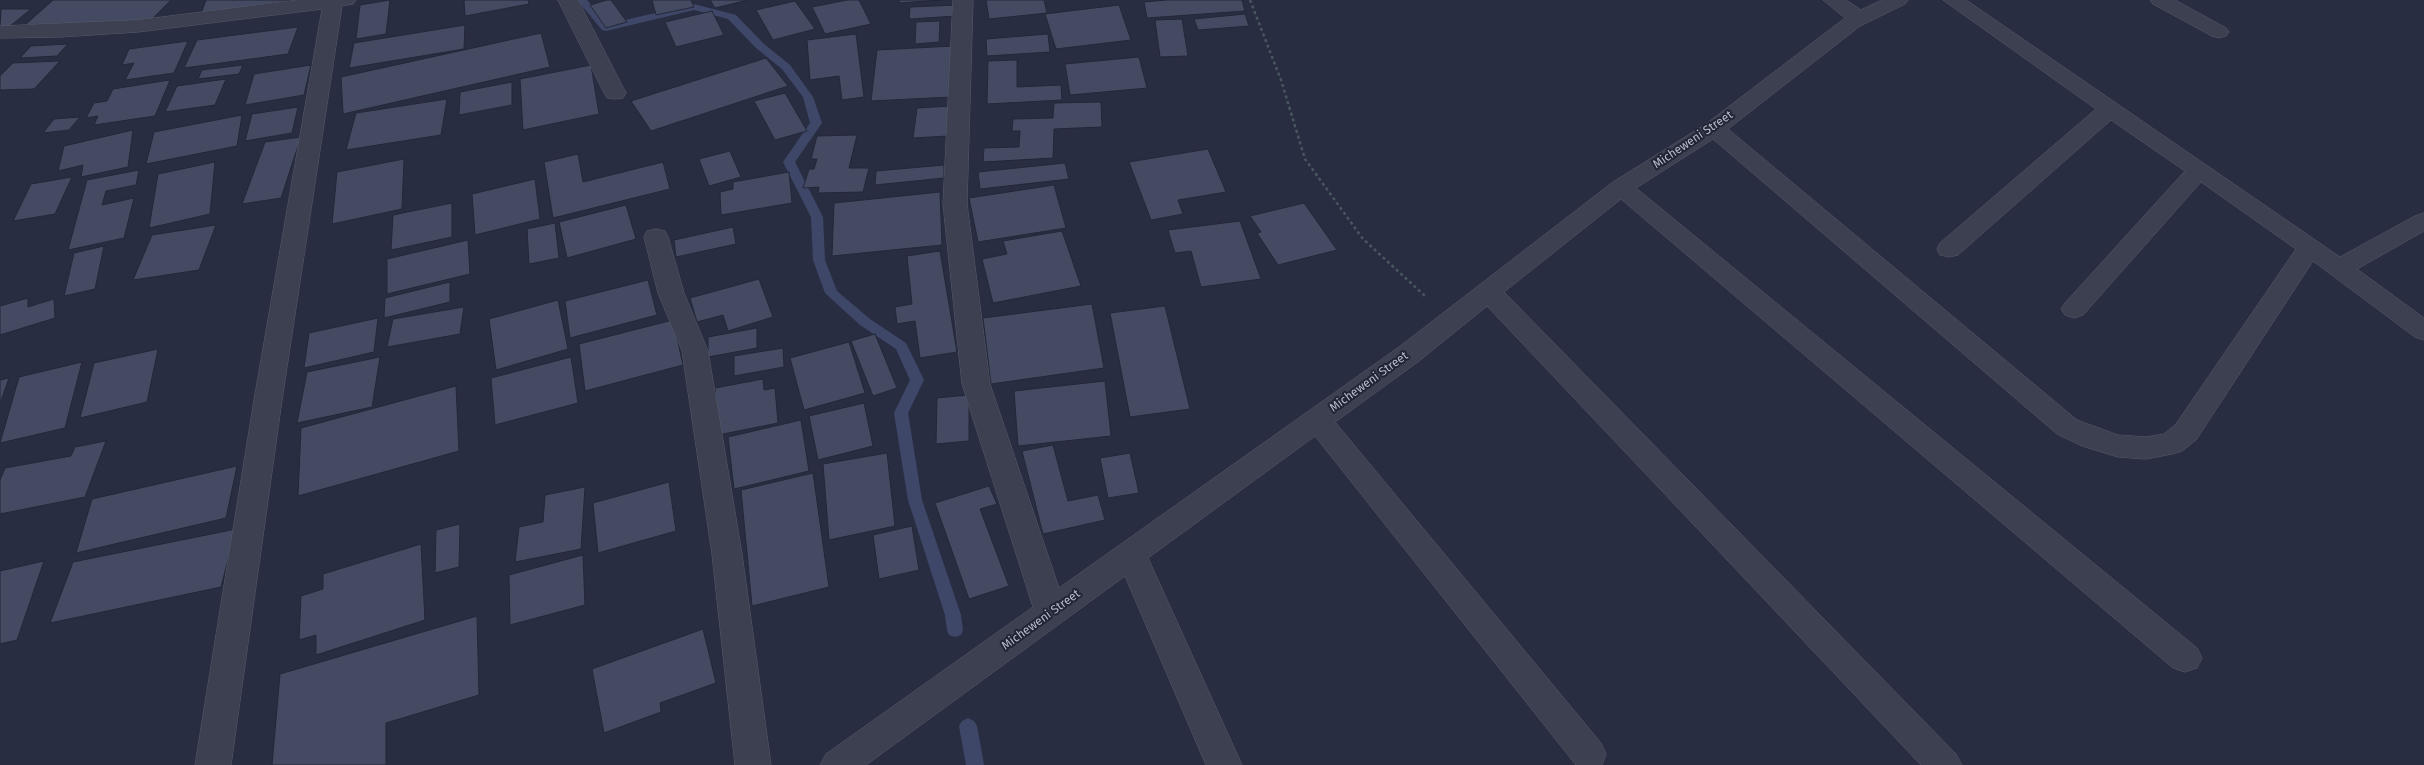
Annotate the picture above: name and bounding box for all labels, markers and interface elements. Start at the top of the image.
street label: Micheweni Street [1650,108,1736,172]
street label: Micheweni Street [1327,349,1411,415]
street label: Micheweni Street [999,587,1083,653]

